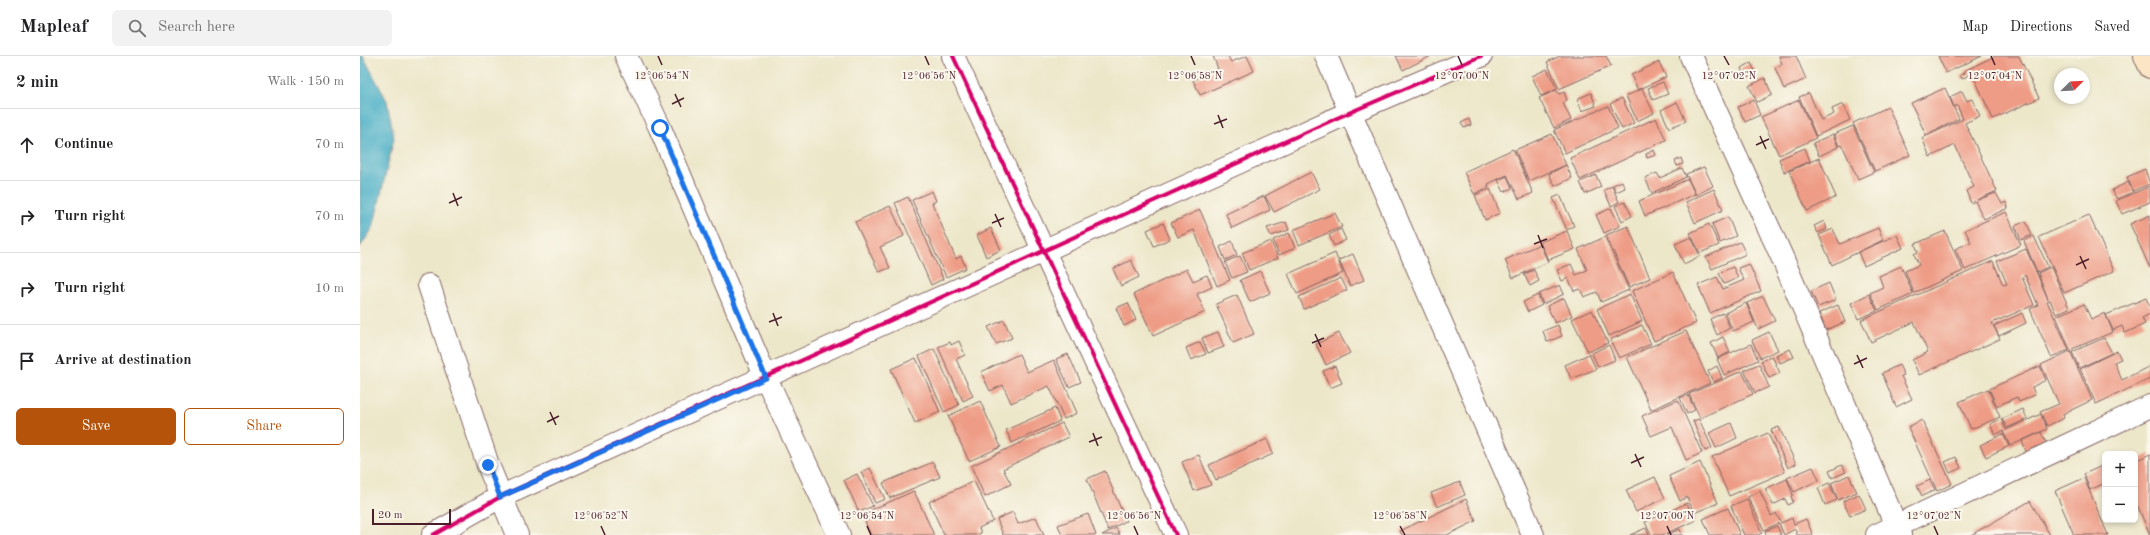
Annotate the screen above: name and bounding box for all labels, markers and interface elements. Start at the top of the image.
search box [112,10,392,46]
icon: search [126,17,148,39]
text: Mapleaf [20,18,88,37]
text: Search here [158,20,235,35]
text: Map [1962,20,1988,34]
text: Directions [2010,20,2072,34]
text: Saved [2094,20,2130,34]
north arrow [2054,68,2090,104]
text: 12°06'54"N [635,71,690,81]
text: 12°06'56"N [902,71,957,81]
text: 12°06'58"N [1168,71,1223,81]
text: 12°07'00"N [1435,71,1490,81]
text: 12°07'02"N [1702,71,1757,81]
text: 12°07'04"N [1968,71,2023,81]
text: 2 min [16,74,59,91]
text: Walk · 150 m [267,75,344,88]
route start [651,119,669,137]
icon: ahead [16,134,38,156]
text: Continue [54,137,113,152]
text: 70 m [315,138,344,151]
icon: right [16,206,38,228]
text: Turn right [54,209,125,224]
text: 70 m [315,210,344,223]
icon: right [16,278,38,300]
text: Turn right [54,281,125,296]
text: 10 m [315,282,344,295]
icon: arrive [16,350,38,372]
text: Arrive at destination [54,353,192,368]
button: Save [16,408,176,445]
button: Share [184,408,344,445]
map controls [2102,451,2138,523]
button: + [2102,451,2138,487]
route end [479,456,497,474]
button: − [2102,487,2138,523]
scale bar [372,507,451,526]
text: 20 m [378,510,403,521]
text: 12°06'52"N [574,511,629,521]
text: 12°06'54"N [840,511,895,521]
text: 12°06'56"N [1107,511,1162,521]
text: 12°06'58"N [1373,511,1428,521]
text: 12°07'00"N [1640,511,1695,521]
text: 12°07'02"N [1907,511,1962,521]

